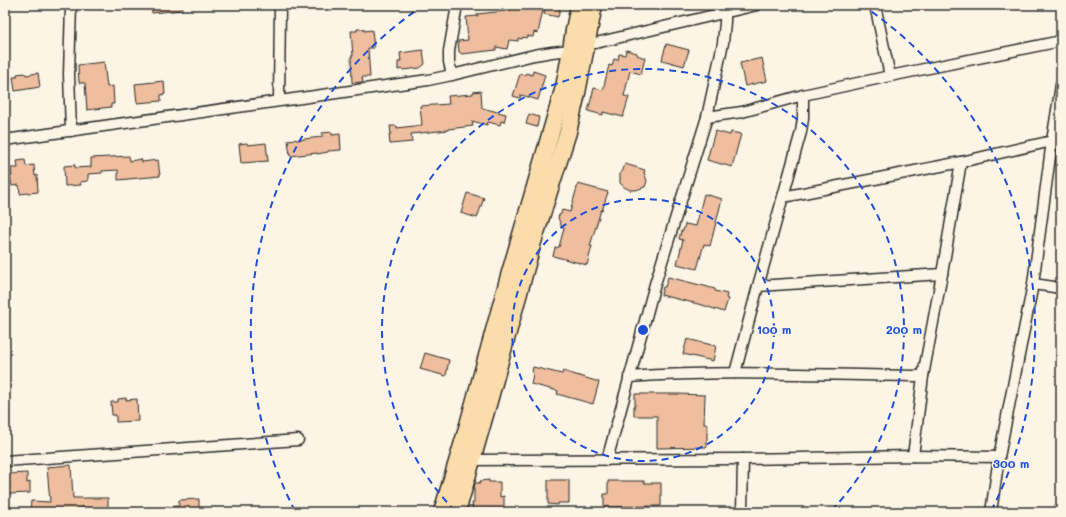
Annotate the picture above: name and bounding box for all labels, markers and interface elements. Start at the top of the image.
text: 100 m [757,321,791,337]
text: 200 m [886,321,922,337]
centre of rings [636,323,650,337]
text: 300 m [993,455,1029,471]

